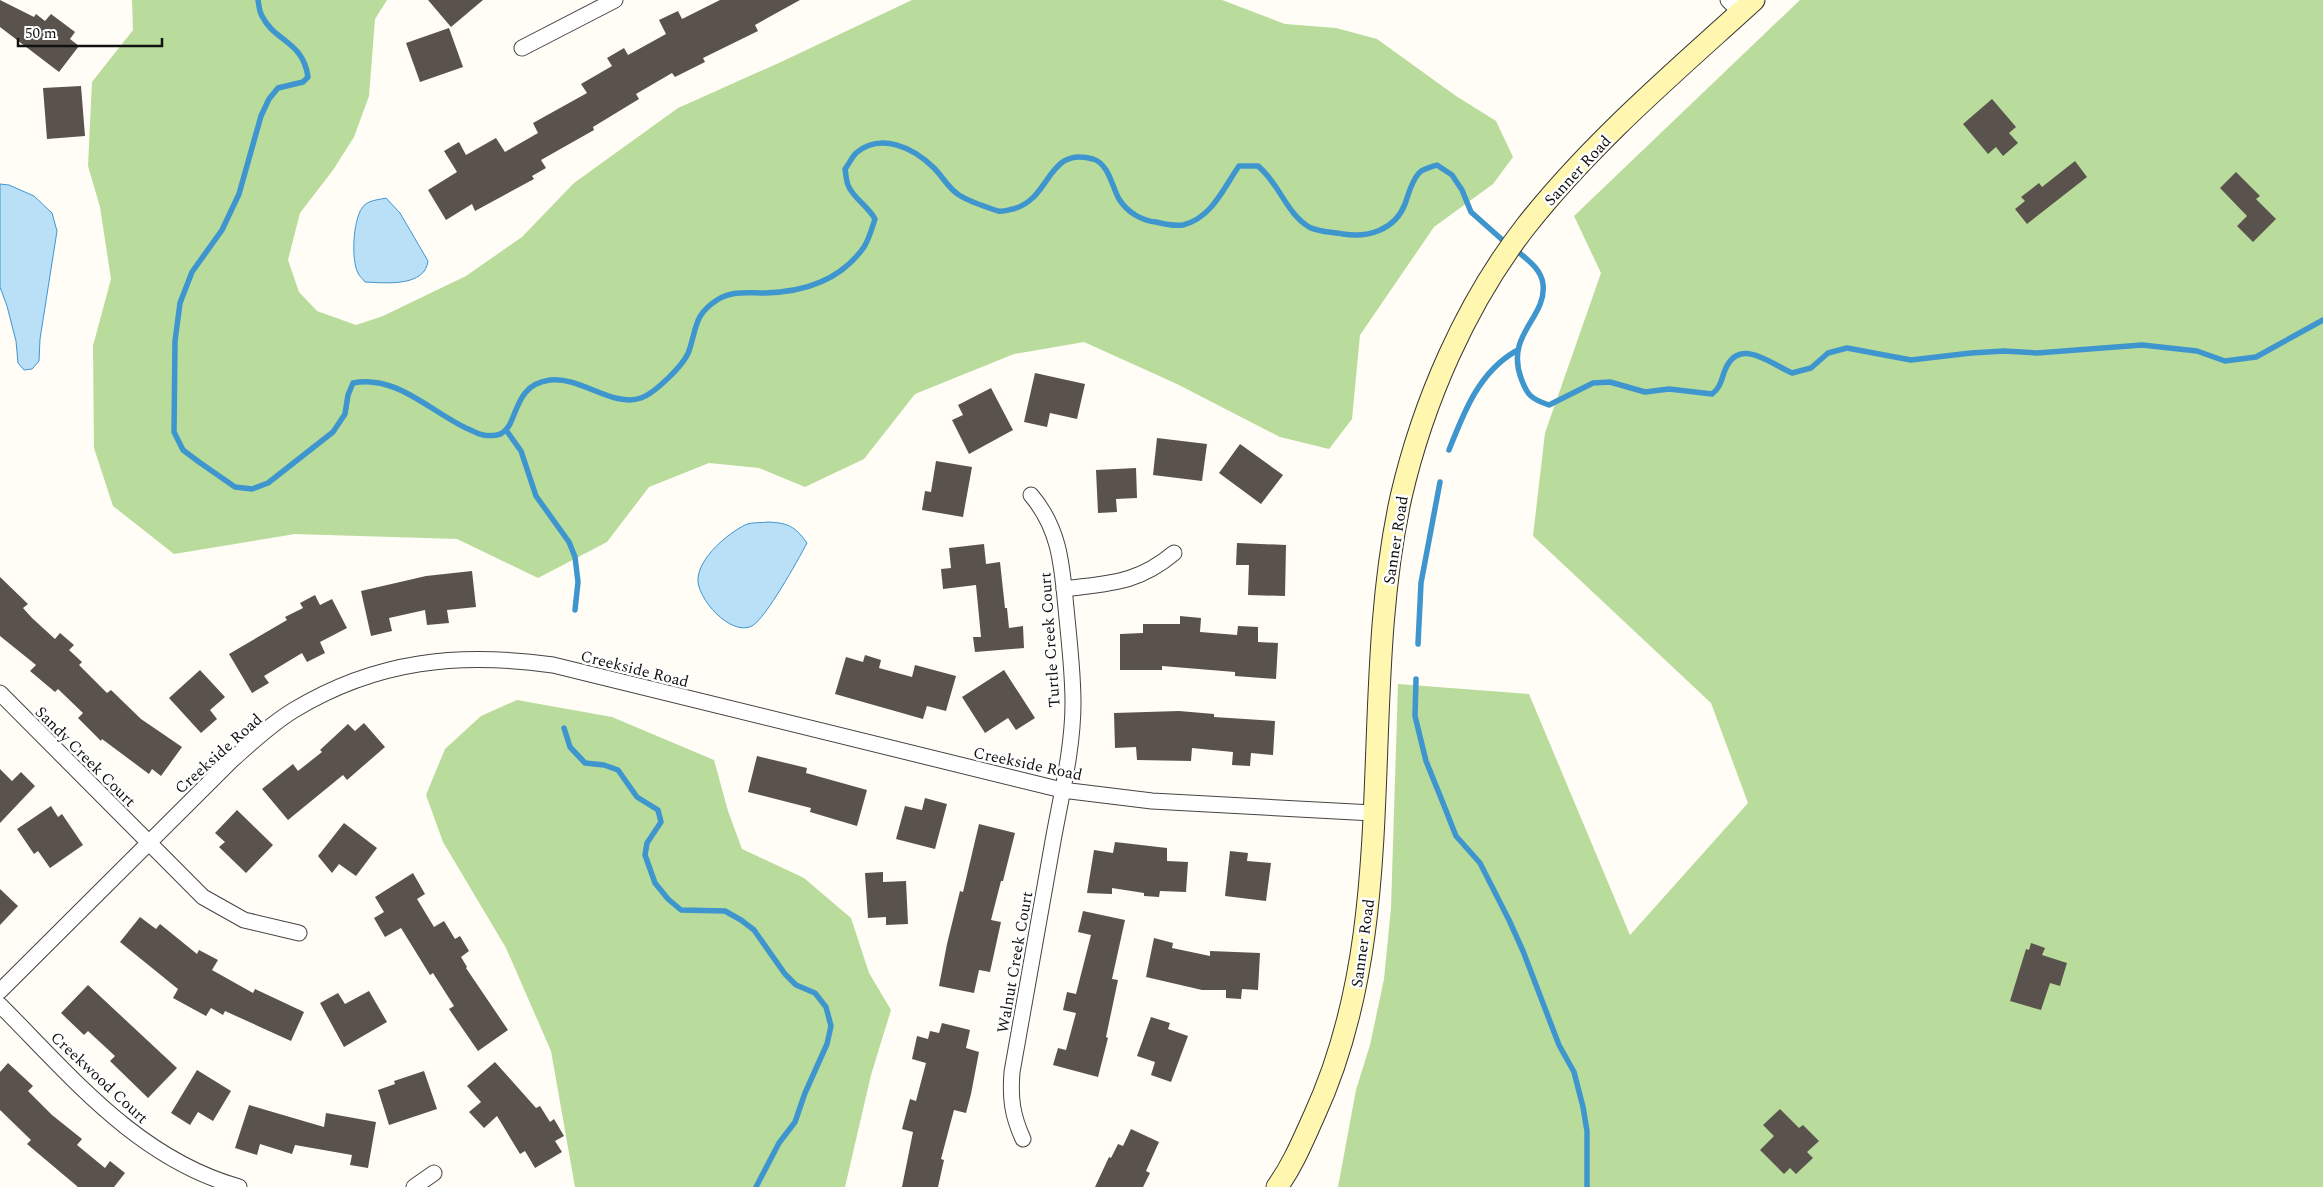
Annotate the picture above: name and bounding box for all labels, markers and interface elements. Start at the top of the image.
scale bar [18,15,161,47]
text: 50 m [25,22,57,45]
street label: Sanner Road [1538,130,1617,212]
street label: Sanner Road [1377,494,1415,586]
street label: Turtle Creek Court [1033,571,1067,708]
street label: Creekside Road [578,644,691,694]
street label: Sandy Creek Court [29,701,141,813]
street label: Creekside Road [169,708,268,800]
street label: Creekside Road [971,741,1084,787]
street label: Walnut Creek Court [991,889,1039,1035]
street label: Sanner Road [1345,897,1381,989]
street label: Creekwood Court [45,1026,154,1130]

